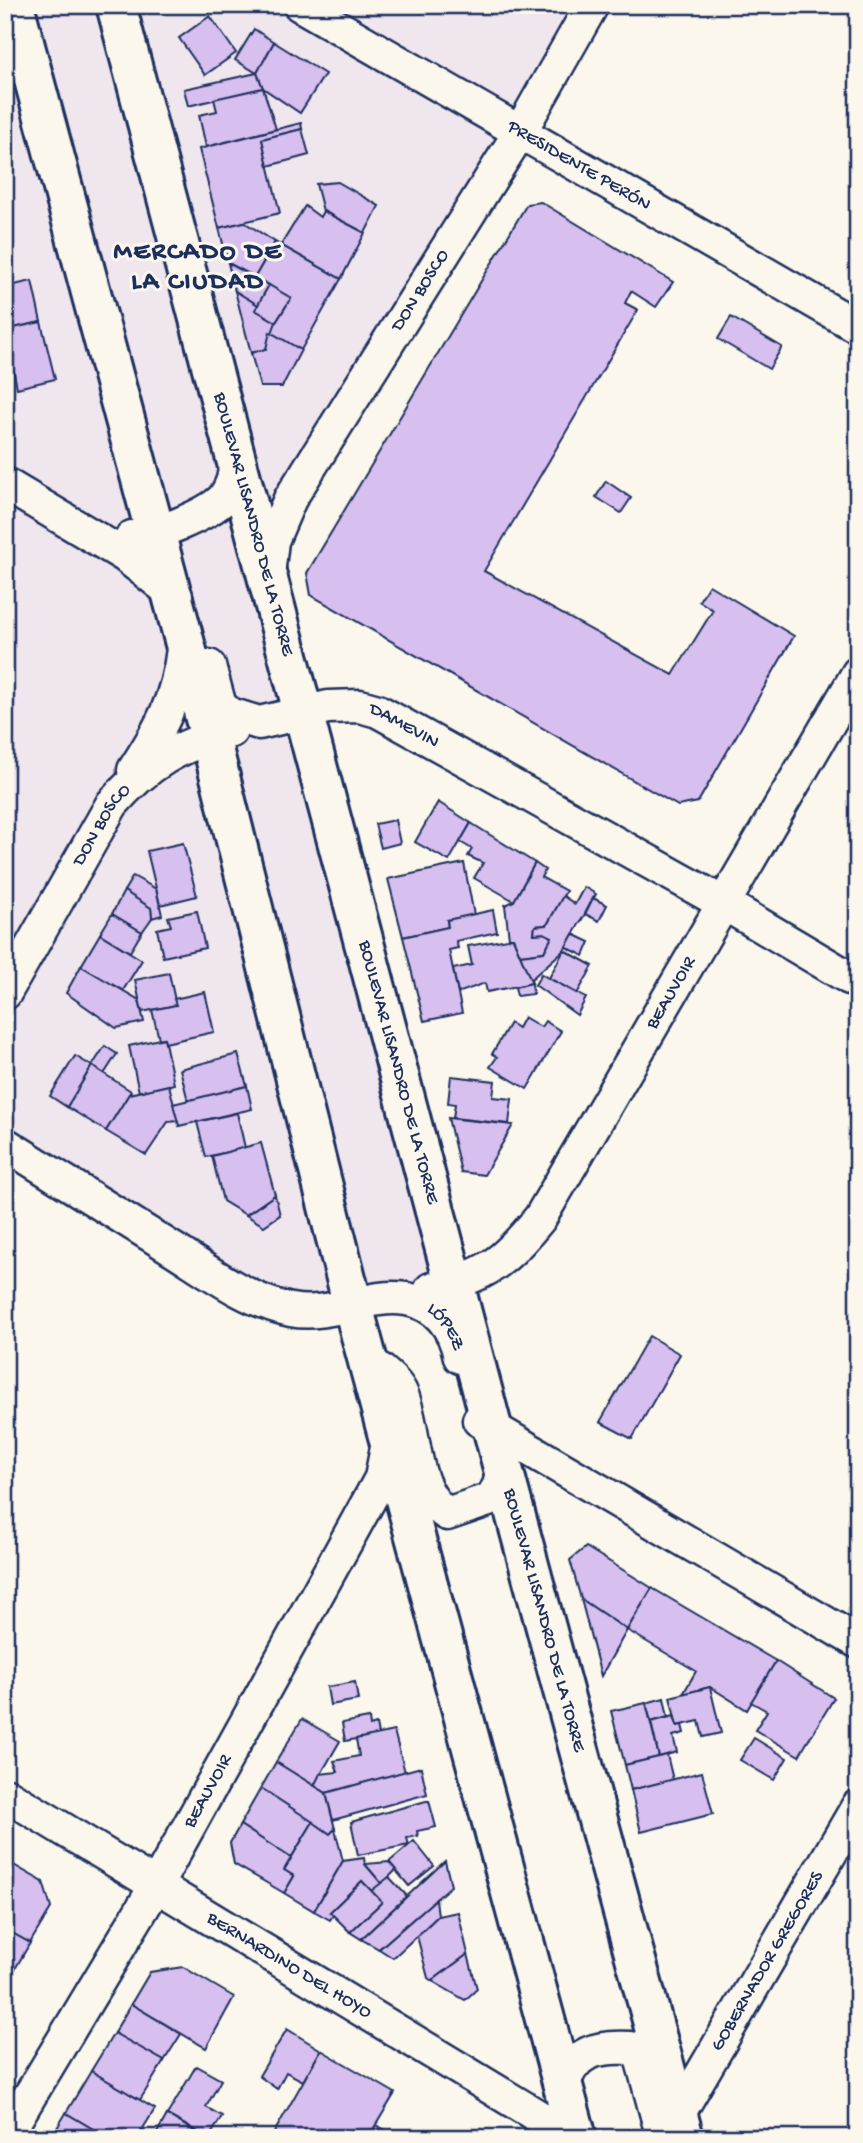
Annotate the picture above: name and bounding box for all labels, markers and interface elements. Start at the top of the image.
street label: PRESIDENTE PERÓN [502,115,655,216]
district label: MERCADO DE LA CIUDAD [113,238,283,299]
street label: DON BOSCO [385,245,455,337]
street label: BOULEVAR LISANDRO DE LA TORRE [207,389,299,659]
street label: DAMEVIN [365,697,443,754]
street label: DON BOSCO [67,779,136,872]
street label: BOULEVAR LISANDRO DE LA TORRE [352,937,444,1208]
street label: BEAUVOIR [641,952,702,1034]
street label: LÓPEZ [422,1298,470,1354]
street label: BOULEVAR LISANDRO DE LA TORRE [497,1485,591,1755]
street label: BEAUVOIR [178,1750,238,1833]
street label: GOBERNADOR GREGORES [706,1867,829,2055]
street label: BERNARDINO DEL HOYO [202,1907,376,2025]

